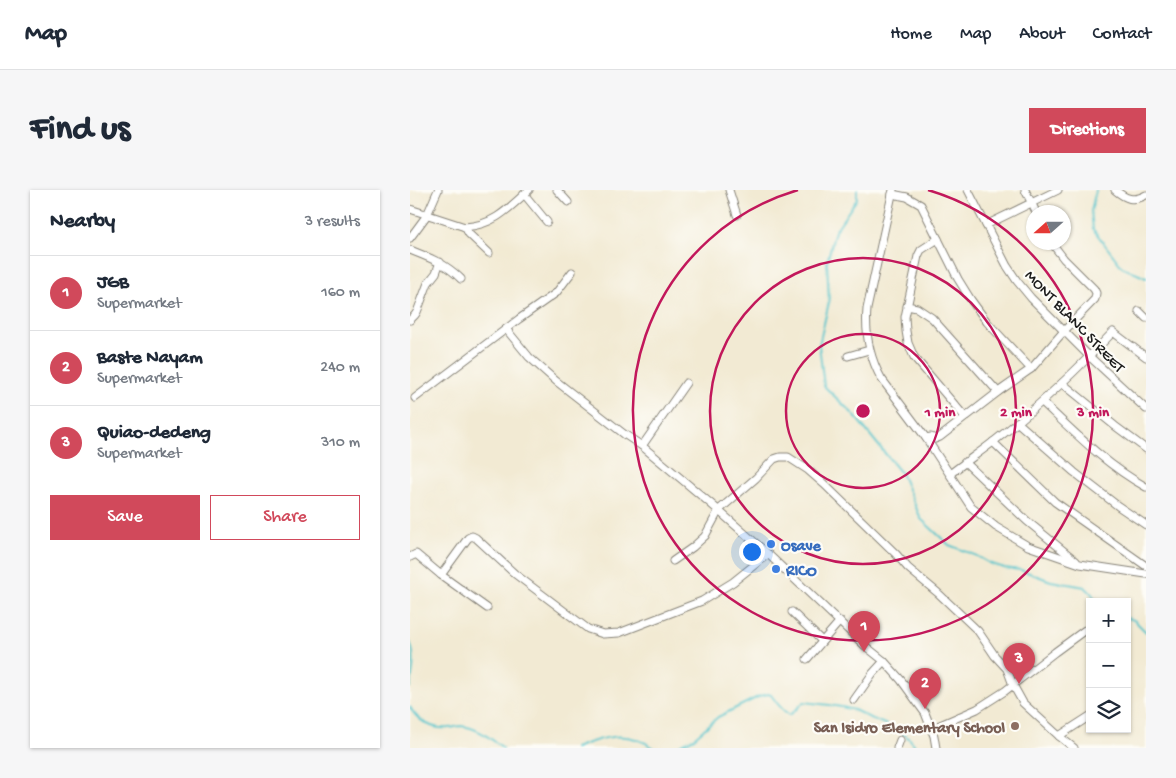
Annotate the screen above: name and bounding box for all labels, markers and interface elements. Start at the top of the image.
text: Map [25,20,67,49]
text: Home [890,24,932,45]
text: Map [960,24,991,45]
text: About [1019,24,1065,45]
text: Contact [1093,24,1151,45]
button: Directions [1029,108,1146,153]
text: Find us [30,110,130,151]
north arrow [1026,205,1071,250]
text: Nearby [50,210,115,235]
text: 3 results [305,213,360,232]
street label: MONT BLANC STREET [1020,267,1128,378]
text: JGB [97,272,129,295]
text: 1 [63,284,69,303]
text: 160 m [321,284,360,303]
text: Supermarket [97,295,182,314]
text: Baste Nayam [97,347,203,370]
text: 2 [62,359,70,378]
text: 240 m [320,359,360,378]
text: Supermarket [97,370,182,389]
centre of rings [854,402,872,420]
text: 1 min [924,404,956,422]
text: 2 min [1000,404,1033,422]
text: 3 min [1076,404,1110,422]
text: Quiao-dedeng [97,422,211,445]
text: 3 [62,434,70,453]
text: 310 m [321,434,360,453]
text: Supermarket [97,445,182,464]
button: Save [50,495,200,540]
button: Share [210,495,360,540]
marker: Osave [765,538,777,550]
place label: Osave [781,538,821,557]
your location [739,539,765,565]
marker: RICO [770,563,782,575]
place label: RICO [785,563,817,582]
map controls [1086,598,1131,733]
button: + [1086,598,1131,643]
pin: 1 [848,611,880,652]
pin: 3 [1003,643,1035,684]
button: − [1086,643,1131,688]
pin: 2 [909,668,941,709]
button: layers [1086,688,1131,733]
place label: San Isidro Elementary School [814,720,1005,739]
marker: San Isidro Elementary School [1009,720,1021,732]

